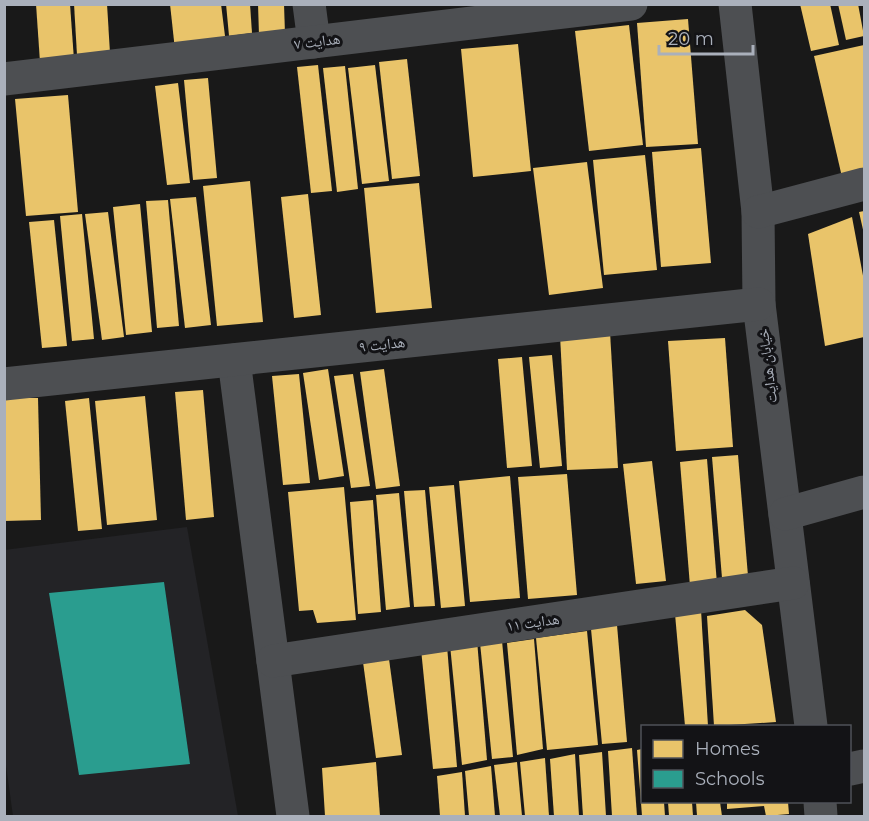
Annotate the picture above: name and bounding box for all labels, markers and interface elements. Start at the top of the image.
scale bar [659,18,754,56]
text: 20 m [668,28,714,50]
street label: هدایت ۷ [293,29,341,53]
street label: خیابان هدایت [753,327,782,404]
street label: هدایت ۹ [358,332,406,356]
street label: هدایت ۱۱ [505,609,561,635]
legend [641,725,851,803]
text: Homes [695,738,760,760]
text: Schools [695,768,765,790]

